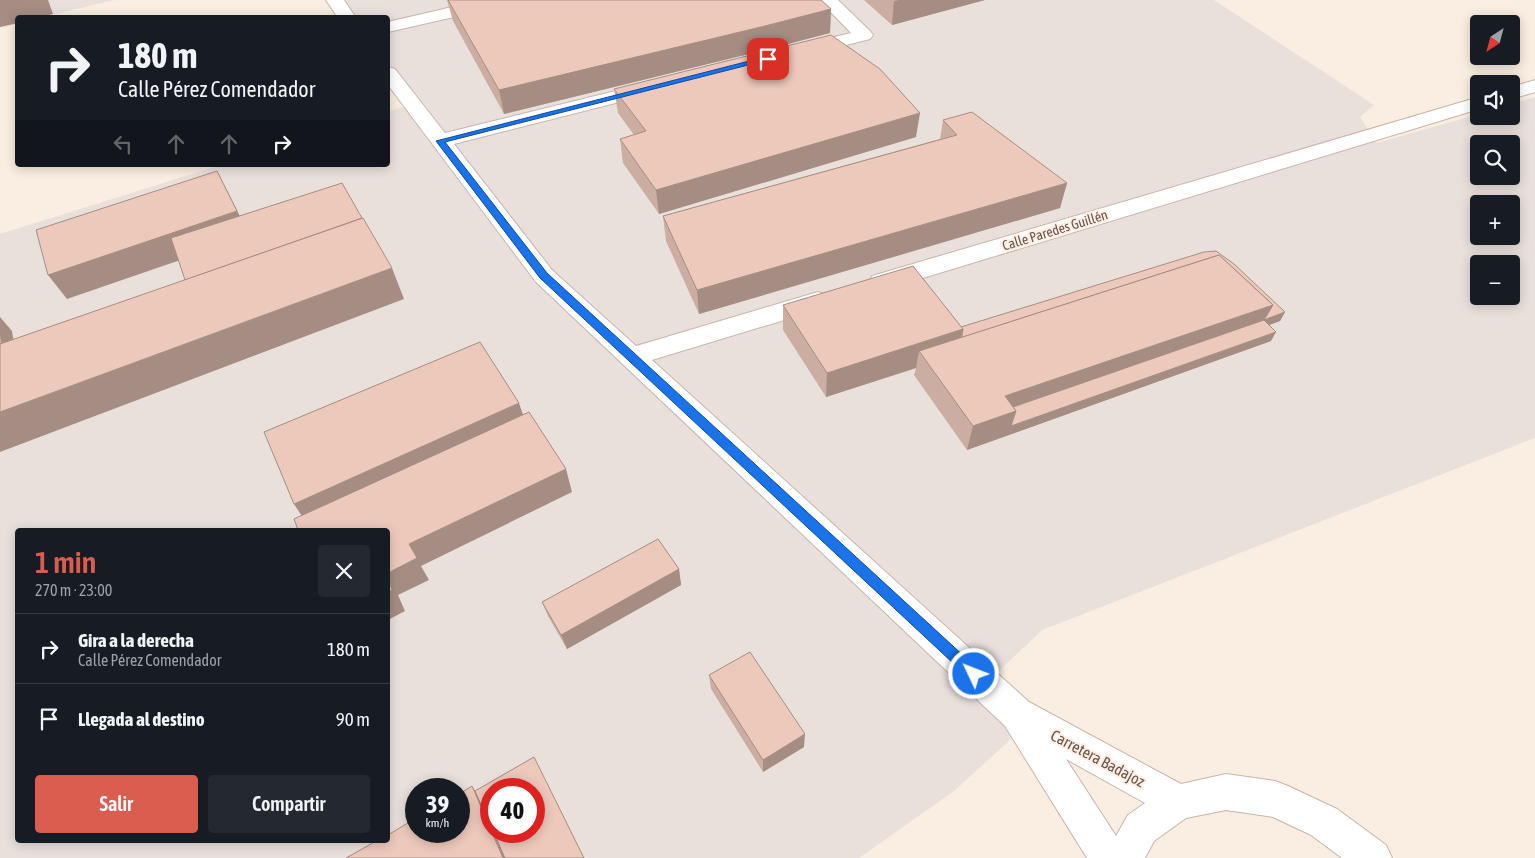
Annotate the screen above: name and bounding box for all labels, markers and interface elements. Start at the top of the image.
north arrow [1470,15,1520,65]
map controls [1470,15,1520,305]
icon: right [35,35,100,100]
text: 180 m [118,35,197,75]
pin [747,38,789,80]
icon: arrive [754,45,782,73]
button: sound [1470,75,1520,125]
text: Calle Pérez Comendador [118,76,315,102]
icon: left [109,130,137,158]
icon: ahead [162,130,190,158]
icon: ahead [215,130,243,158]
icon: right [268,130,296,158]
button: search [1470,135,1520,185]
button: + [1470,195,1520,245]
street label: Calle Paredes Guillén [1000,206,1110,254]
button: − [1470,255,1520,305]
text: 1 min [35,545,96,579]
button: close [318,545,370,597]
text: 270 m · 23:00 [35,581,112,599]
text: Gira a la derecha [78,629,194,651]
icon: right [35,635,63,663]
text: 180 m [327,638,370,660]
position arrow [947,647,999,699]
text: Calle Pérez Comendador [78,651,221,669]
icon: arrive [35,705,63,733]
text: Llegada al destino [78,708,205,730]
text: 90 m [336,708,370,730]
street label: Carretera Badajoz [1047,726,1148,791]
button: Salir [35,775,198,833]
button: Compartir [208,775,370,833]
speed limit sign: 40 [480,778,545,843]
text: 39 [426,790,449,818]
text: km/h [426,816,449,830]

